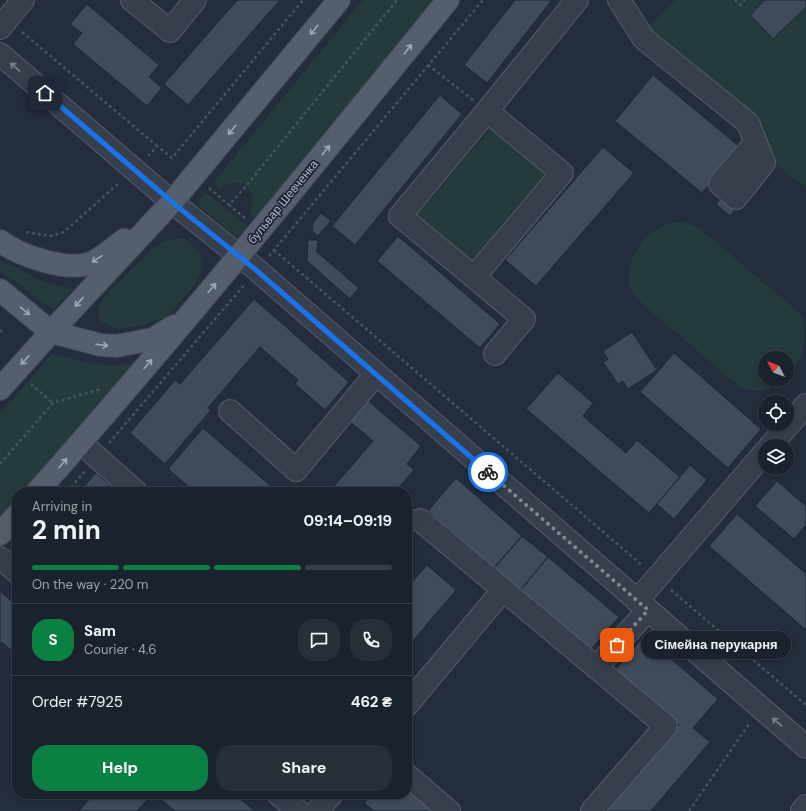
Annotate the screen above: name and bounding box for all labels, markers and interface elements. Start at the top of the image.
one-way arrow [310,25,319,35]
one-way arrow [403,44,412,55]
one-way arrow [10,63,20,72]
pin [28,76,62,110]
icon: home [34,82,56,104]
one-way arrow [227,125,236,136]
one-way arrow [321,145,330,156]
street label: бульвар Шевченка [244,156,322,247]
one-way arrow [91,255,102,263]
one-way arrow [207,283,216,293]
one-way arrow [74,297,84,307]
one-way arrow [20,306,31,315]
one-way arrow [95,341,108,349]
north arrow [758,351,794,387]
map controls [758,351,794,475]
one-way arrow [21,355,30,365]
one-way arrow [143,359,152,369]
button: locate [758,395,794,431]
button: layers [758,439,794,475]
courier [468,452,508,492]
one-way arrow [59,458,68,468]
icon: bike [477,461,499,483]
text: Arriving in [32,498,92,515]
text: 09:14–09:19 [304,511,392,531]
text: 2 min [32,513,101,547]
text: On the way · 220 m [32,576,148,593]
button: chat [298,619,340,661]
button: phone [350,619,392,661]
text: Sam [84,621,116,641]
pin [600,628,634,662]
text: S [48,630,58,650]
callout: Сімейна перукарня [641,631,791,659]
icon: bag [606,634,628,656]
text: Сімейна перукарня [654,636,778,653]
text: Courier · 4.6 [84,641,156,658]
text: Order #7925 [32,692,123,712]
text: 462 ₴ [351,692,392,712]
one-way arrow [771,717,782,726]
button: Help [32,745,208,791]
button: Share [216,745,392,791]

